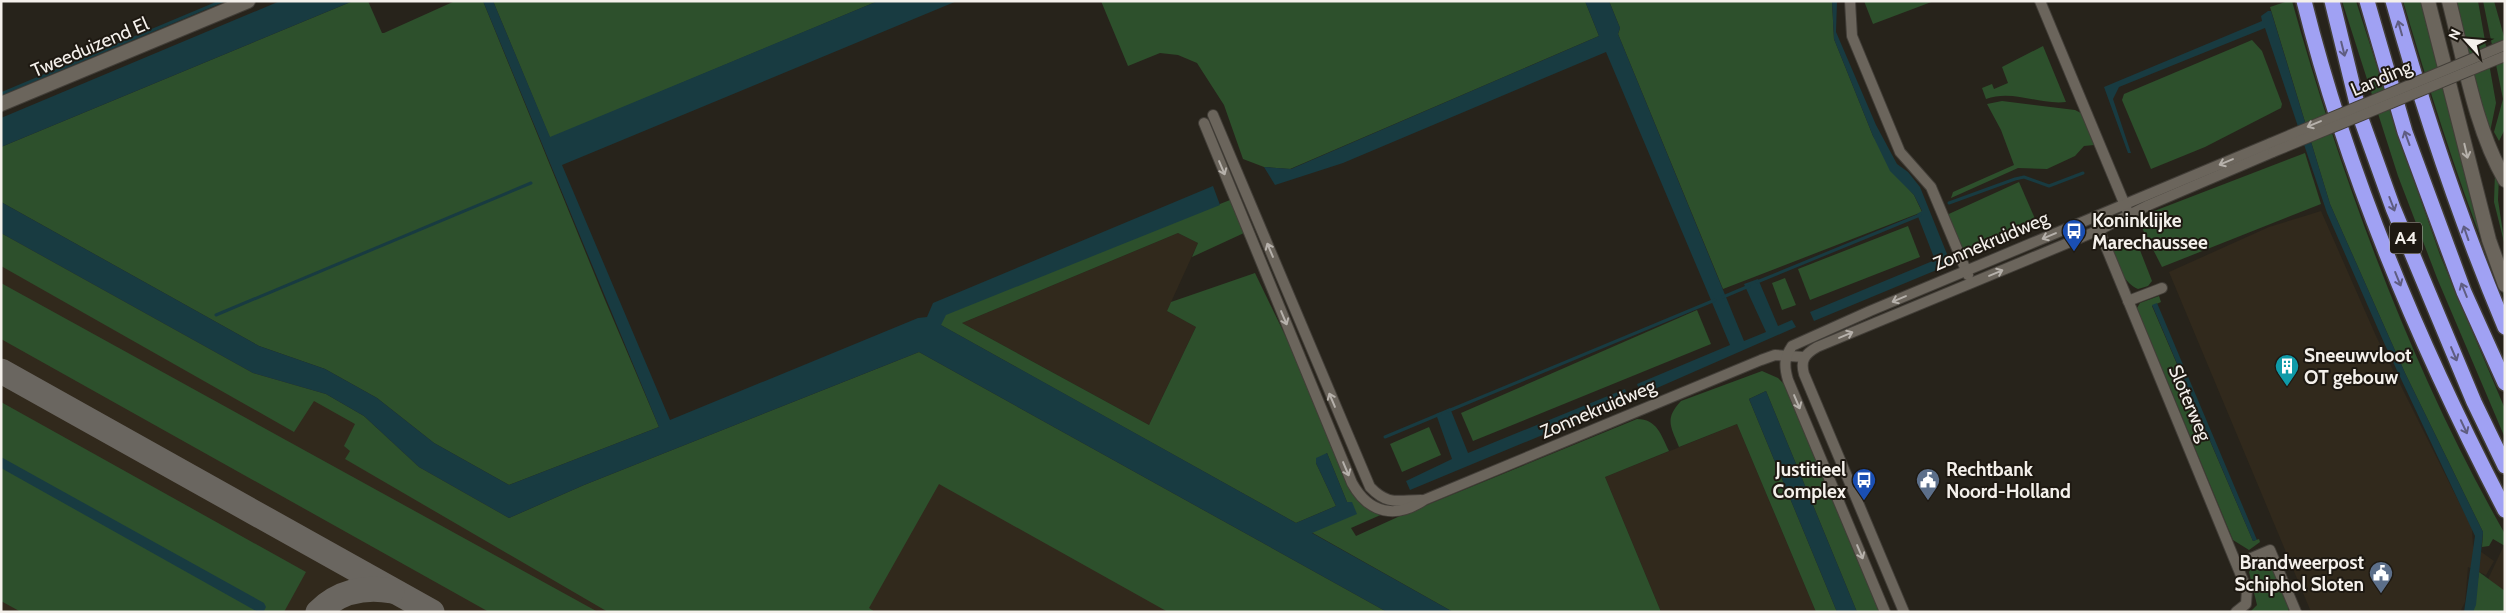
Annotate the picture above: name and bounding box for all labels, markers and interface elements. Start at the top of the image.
street label: Tweeduizend El [28,12,153,82]
north arrow [2441,15,2491,65]
one-way arrow [2395,21,2405,37]
text: N [2444,26,2465,43]
one-way arrow [2339,40,2348,56]
street label: Landing [2347,55,2415,101]
one-way arrow [2307,120,2322,130]
one-way arrow [2402,130,2412,146]
one-way arrow [2461,142,2471,158]
one-way arrow [2219,157,2234,167]
one-way arrow [1218,160,1227,175]
one-way arrow [2388,195,2397,211]
street label: Zonnekruidweg [1930,206,2053,276]
place label: Koninklijke Marechaussee [2092,209,2208,254]
bus stop icon: Koninklijke Marechaussee [2061,218,2087,252]
road number: A4 [2390,222,2422,254]
one-way arrow [2461,225,2471,241]
one-way arrow [2041,232,2056,241]
one-way arrow [1265,243,1274,258]
one-way arrow [1989,267,2004,276]
one-way arrow [2394,271,2404,286]
one-way arrow [2459,283,2468,299]
one-way arrow [1892,294,1907,304]
one-way arrow [1281,311,1290,326]
one-way arrow [1839,330,1854,339]
place label: Sneeuwvloot OT gebouw [2304,344,2412,389]
one-way arrow [2449,346,2459,361]
building icon: Sneeuwvloot OT gebouw [2274,353,2300,387]
street label: Sloterweg [2164,361,2217,445]
street label: Zonnekruidweg [1537,374,1660,444]
one-way arrow [1327,393,1336,408]
one-way arrow [1794,395,1803,410]
one-way arrow [2459,420,2469,435]
place label: Justitieel Complex [1772,458,1847,503]
place label: Rechtbank Noord-Holland [1946,458,2071,503]
one-way arrow [1342,461,1352,476]
bus stop icon: Justitieel Complex [1851,467,1877,501]
public building icon: Rechtbank Noord-Holland [1915,467,1941,501]
one-way arrow [1856,544,1865,559]
place label: Brandweerpost Schiphol Sloten [2235,551,2364,596]
public building icon: Brandweerpost Schiphol Sloten [2368,560,2394,594]

